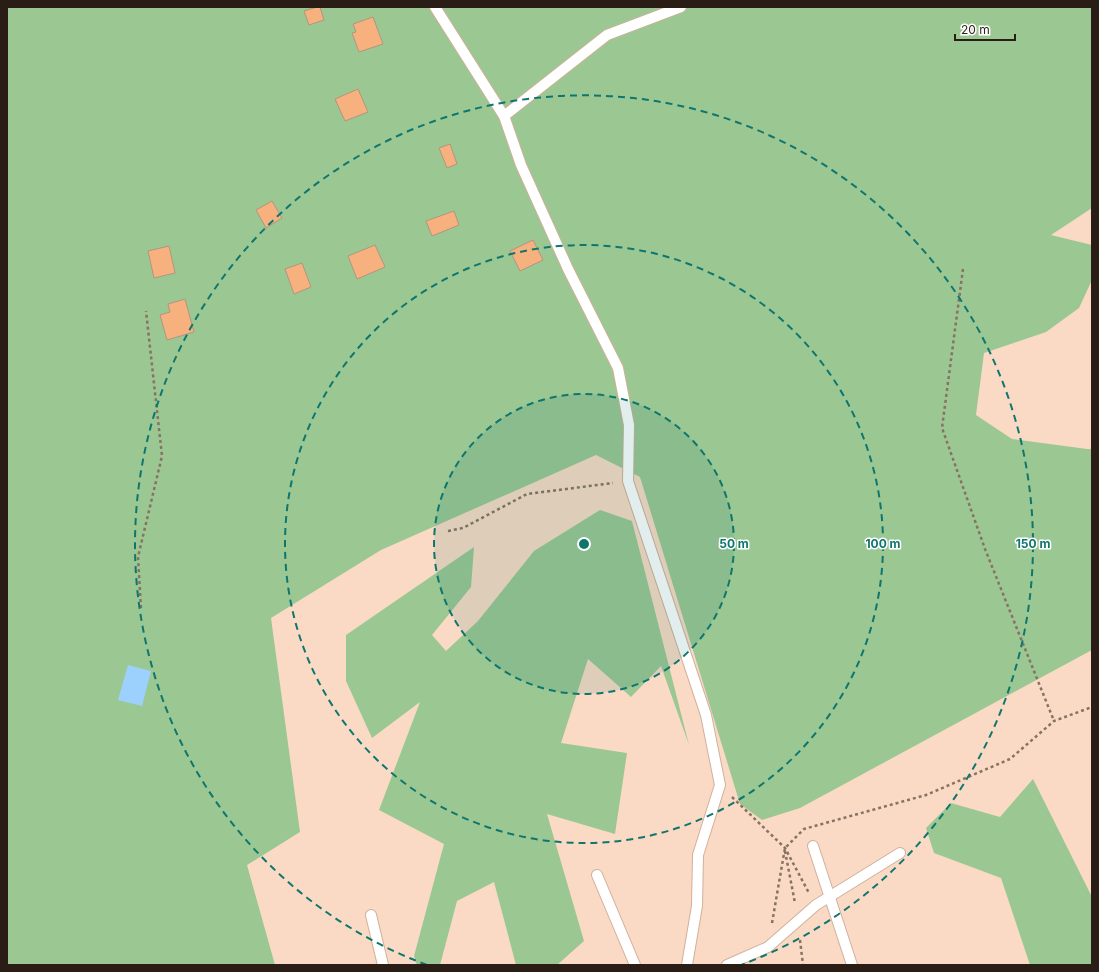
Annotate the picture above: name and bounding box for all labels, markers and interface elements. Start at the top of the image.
scale bar [955,16,1015,42]
text: 20 m [961,22,990,37]
text: 50 m [719,536,749,551]
text: 100 m [865,536,901,551]
text: 150 m [1016,536,1050,551]
centre of rings [577,537,591,551]

